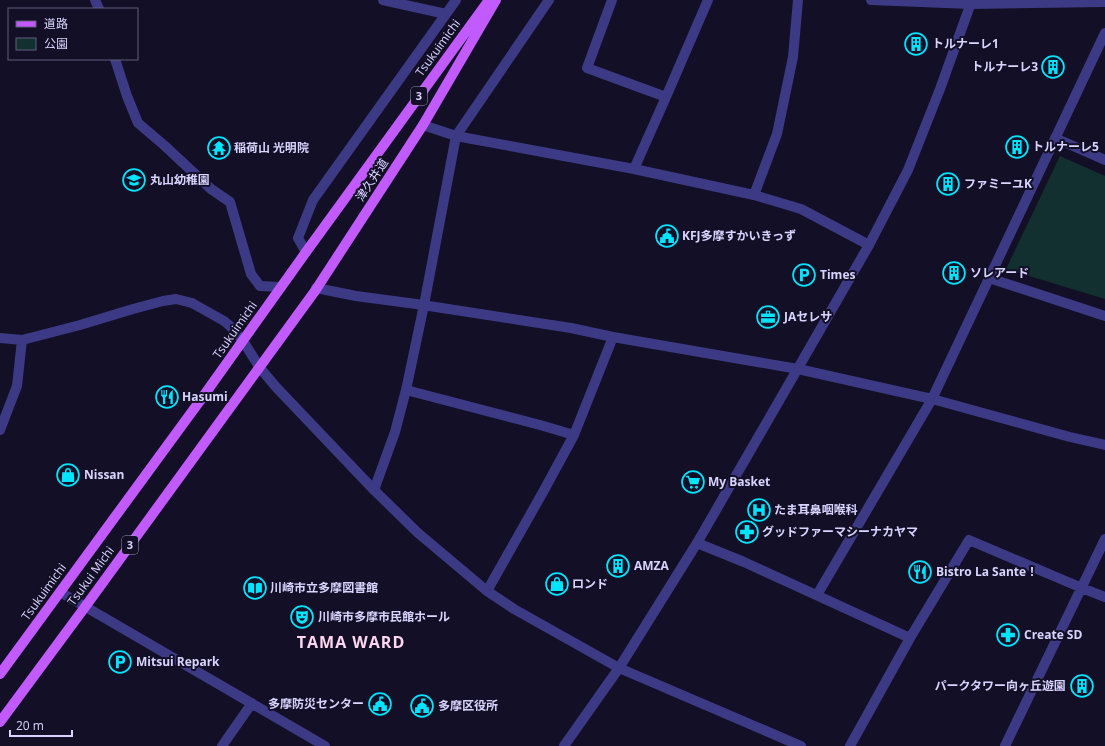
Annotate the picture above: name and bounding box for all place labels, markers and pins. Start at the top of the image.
building icon: トルナーレ1 [903,31,929,57]
place label: トルナーレ1 [932,35,999,52]
building icon: トルナーレ3 [1040,54,1066,80]
place label: トルナーレ3 [971,58,1038,75]
building icon: トルナーレ5 [1004,134,1030,160]
temple icon: 稲荷山 光明院 [206,135,232,161]
place label: トルナーレ5 [1032,138,1099,155]
place label: 稲荷山 光明院 [234,139,309,156]
school or university icon: 丸山幼稚園 [121,167,147,193]
place label: 丸山幼稚園 [150,171,210,188]
building icon: ファミーユK [935,171,961,197]
place label: ファミーユK [964,175,1032,192]
public building icon: KFJ多摩すかいきっず [654,223,680,249]
place label: KFJ多摩すかいきっず [682,227,796,244]
building icon: ソレアード [941,260,967,286]
parking icon: Times [791,262,817,288]
place label: ソレアード [970,264,1029,281]
place label: Times [820,266,855,283]
office icon: JAセレサ [755,304,781,330]
place label: JAセレサ [783,308,832,325]
restaurant icon: Hasumi [154,384,180,410]
place label: Hasumi [182,388,228,405]
shop icon: Nissan [55,462,81,488]
place label: Nissan [84,466,124,483]
supermarket icon: My Basket [680,469,706,495]
place label: My Basket [708,473,770,490]
hospital icon: たま耳鼻咽喉科 [746,497,772,523]
place label: たま耳鼻咽喉科 [774,501,858,518]
pharmacy icon: グッドファーマシーナカヤマ [734,519,760,545]
place label: グッドファーマシーナカヤマ [762,523,918,540]
building icon: AMZA [605,553,631,579]
place label: AMZA [634,557,670,574]
restaurant icon: Bistro La Sante！ [907,559,933,585]
place label: Bistro La Sante！ [936,563,1038,580]
shop icon: ロンド [544,571,570,597]
library icon: 川崎市立多摩図書館 [242,575,268,601]
place label: ロンド [572,575,608,592]
place label: 川崎市立多摩図書館 [270,579,378,596]
theatre icon: 川崎市多摩市民館ホール [289,604,315,630]
place label: 川崎市多摩市民館ホール [318,608,450,625]
pharmacy icon: Create SD [995,622,1021,648]
place label: Create SD [1024,626,1082,643]
parking icon: Mitsui Repark [107,649,133,675]
place label: Mitsui Repark [136,653,220,670]
building icon: パークタワー向ヶ丘遊園 [1069,673,1095,699]
place label: パークタワー向ヶ丘遊園 [934,677,1066,694]
public building icon: 多摩防災センター [367,691,393,717]
public building icon: 多摩区役所 [409,693,435,719]
place label: 多摩防災センター [268,695,364,712]
place label: 多摩区役所 [438,697,498,714]

